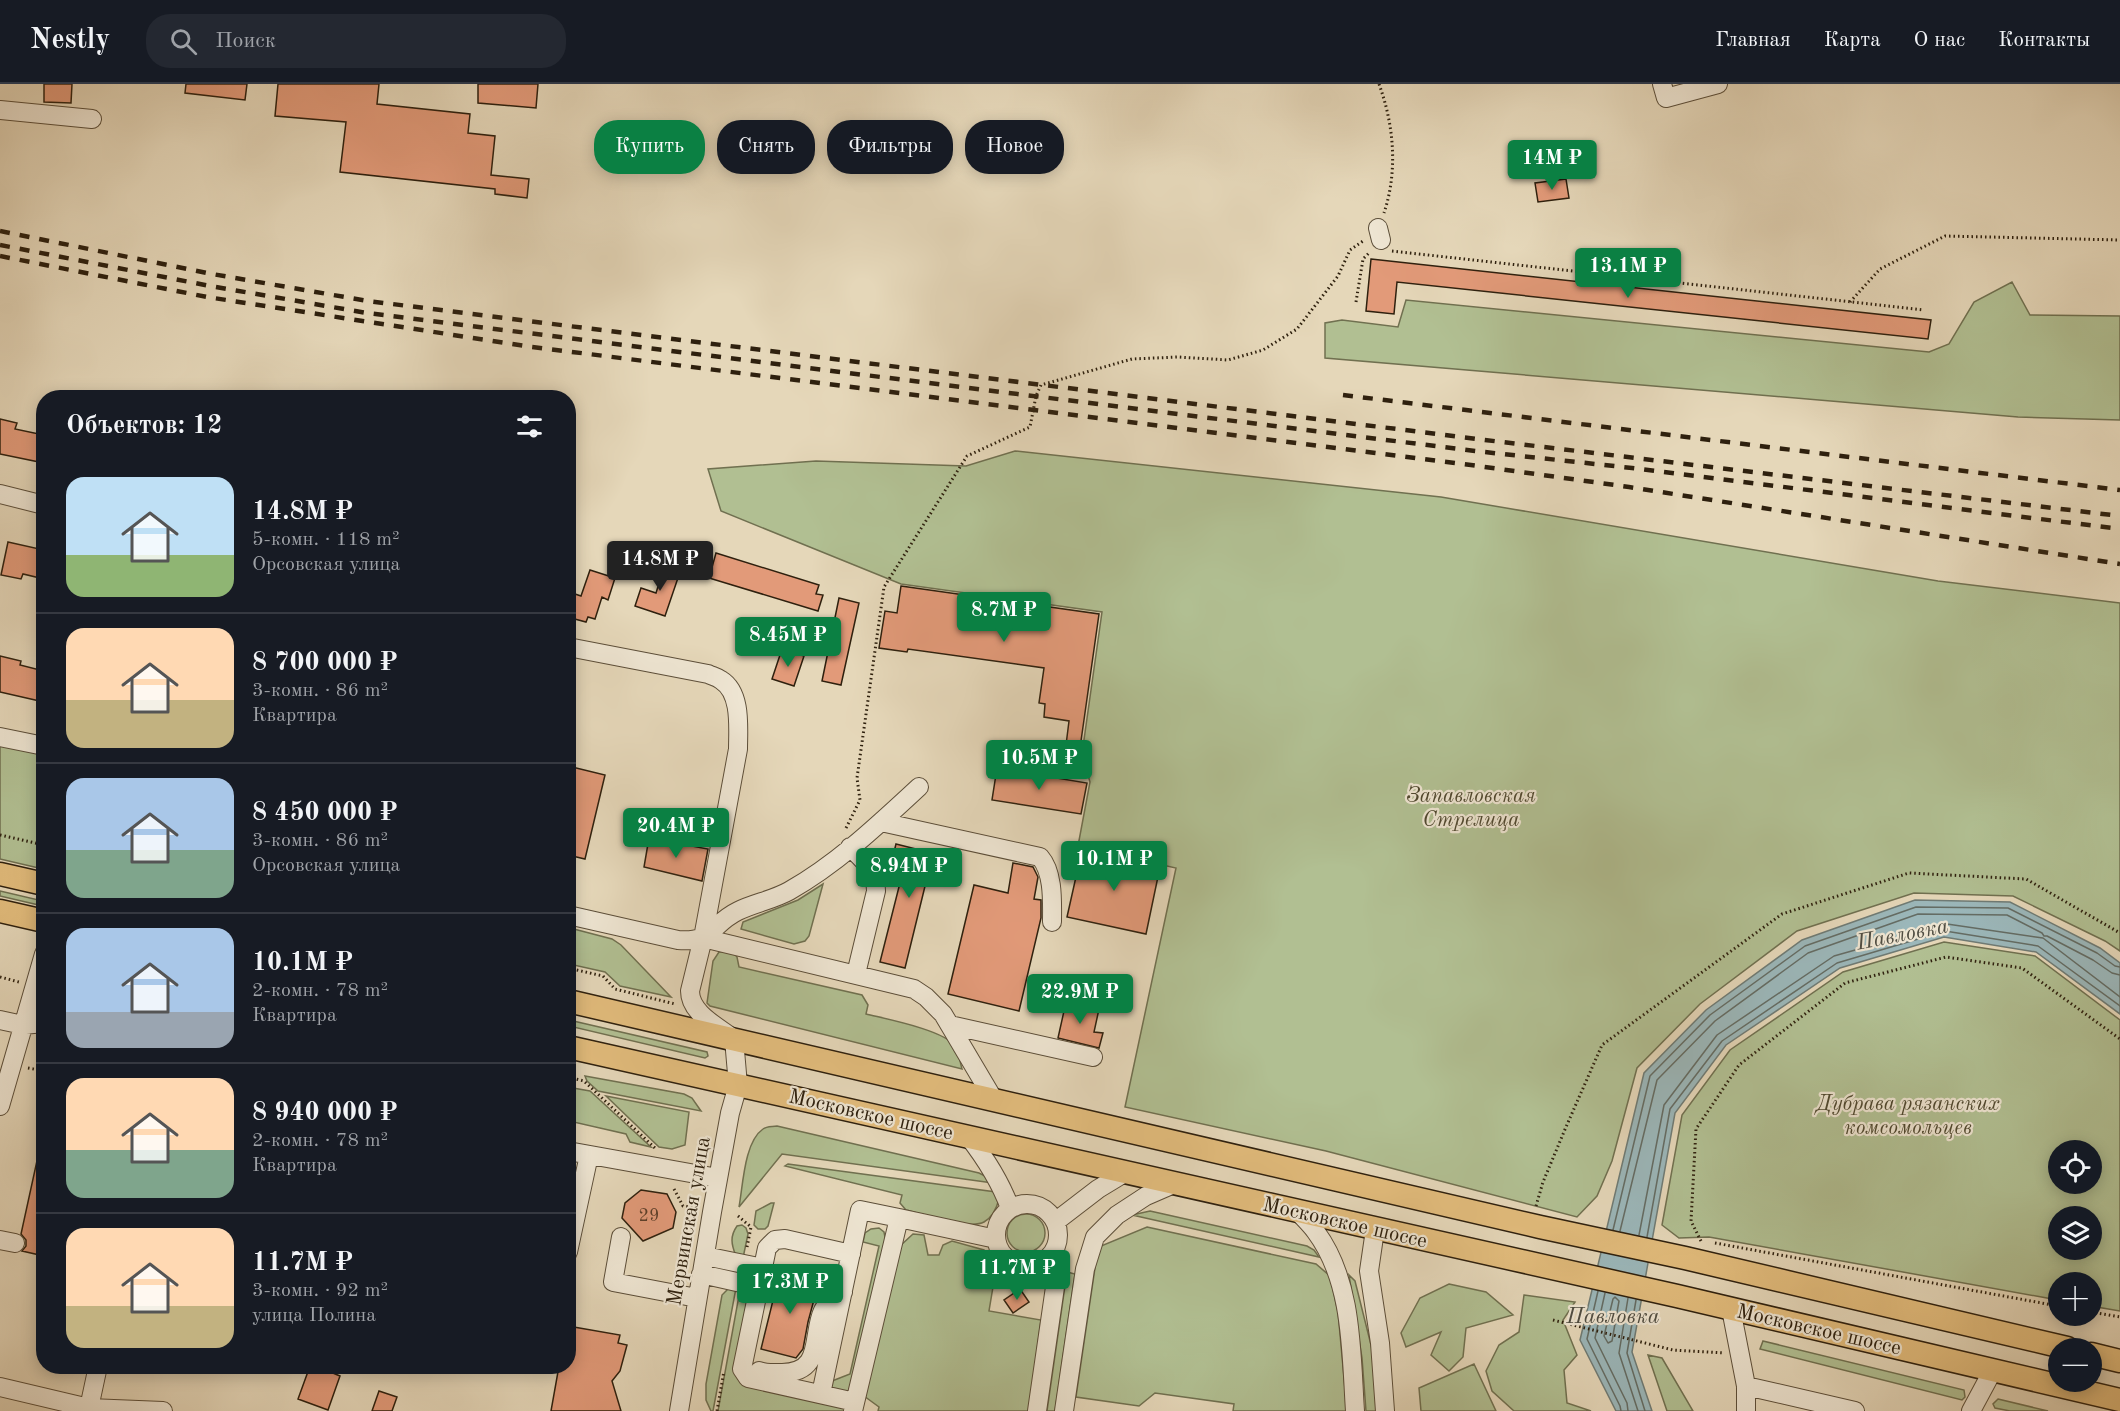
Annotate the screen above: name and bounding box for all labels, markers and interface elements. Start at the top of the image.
search box [146,14,566,68]
icon: search [167,25,200,58]
text: Nestly [30,27,110,55]
text: Поиск [215,30,276,52]
text: Главная [1715,30,1791,51]
text: Карта [1824,30,1881,51]
text: О нас [1914,30,1965,51]
text: Контакты [1998,30,2090,51]
chip: Купить [594,120,705,174]
chip: Снять [717,120,815,174]
chip: Фильтры [827,120,953,174]
chip: Новое [965,120,1064,174]
pin: 14M ₽ [1510,140,1594,191]
text: 14M ₽ [1522,149,1582,169]
pin: 13.1M ₽ [1573,248,1683,299]
text: 13.1M ₽ [1589,257,1667,277]
icon: filters [513,410,546,443]
text: Объектов: 12 [66,413,222,439]
text: 14.8M ₽ [252,499,353,525]
icon: home [114,501,186,573]
text: 5-комн. · 118 m² [252,530,400,550]
pin: 14.8M ₽ [605,541,715,592]
text: 14.8M ₽ [621,550,699,570]
text: Орсовская улица [252,555,400,575]
pin: 8.7M ₽ [955,592,1053,643]
text: 8.7M ₽ [971,601,1037,621]
pin: 8.45M ₽ [733,617,843,668]
text: 8.45M ₽ [749,626,827,646]
text: 8 700 000 ₽ [252,650,398,676]
icon: home [114,652,186,724]
text: 3-комн. · 86 m² [252,681,388,701]
text: Квартира [252,706,337,726]
pin: 10.5M ₽ [984,740,1094,791]
text: 10.5M ₽ [1000,749,1078,769]
park label: Запавловская Стрелица [1406,785,1536,831]
text: 8 450 000 ₽ [252,800,398,826]
icon: home [114,802,186,874]
pin: 20.4M ₽ [621,808,731,859]
text: 20.4M ₽ [637,817,715,837]
text: 3-комн. · 86 m² [252,831,388,851]
pin: 10.1M ₽ [1059,841,1169,892]
pin: 8.94M ₽ [854,848,964,899]
text: 10.1M ₽ [1075,850,1153,870]
text: Орсовская улица [252,856,400,876]
text: 8.94M ₽ [870,857,948,877]
water label: Павловка [1854,915,1950,955]
text: 10.1M ₽ [252,950,353,976]
icon: home [114,952,186,1024]
pin: 22.9M ₽ [1025,974,1135,1025]
text: 2-комн. · 78 m² [252,981,388,1001]
text: 22.9M ₽ [1041,983,1119,1003]
text: Квартира [252,1006,337,1026]
street label: Московское шоссе [786,1086,955,1145]
park label: Дубрава рязанских комсомольцев [1813,1094,2000,1139]
text: 8 940 000 ₽ [252,1100,398,1126]
icon: home [114,1102,186,1174]
text: 2-комн. · 78 m² [252,1131,388,1151]
street label: Мервинская улица [664,1135,715,1308]
map controls [2048,1140,2102,1392]
button: locate [2048,1140,2102,1194]
text: Квартира [252,1156,337,1176]
street label: Московское шоссе [1260,1194,1429,1253]
button: layers [2048,1206,2102,1260]
house number: 29 [639,1207,659,1225]
text: 11.7M ₽ [252,1250,353,1276]
pin: 11.7M ₽ [962,1250,1072,1301]
icon: home [114,1252,186,1324]
text: 11.7M ₽ [978,1259,1056,1279]
pin: 17.3M ₽ [735,1264,845,1315]
button: + [2048,1272,2102,1326]
text: 17.3M ₽ [751,1273,829,1293]
text: 3-комн. · 92 m² [252,1281,388,1301]
street label: Московское шоссе [1734,1301,1903,1360]
text: улица Полина [252,1306,376,1326]
water label: Павловка [1565,1306,1660,1328]
button: − [2048,1338,2102,1392]

